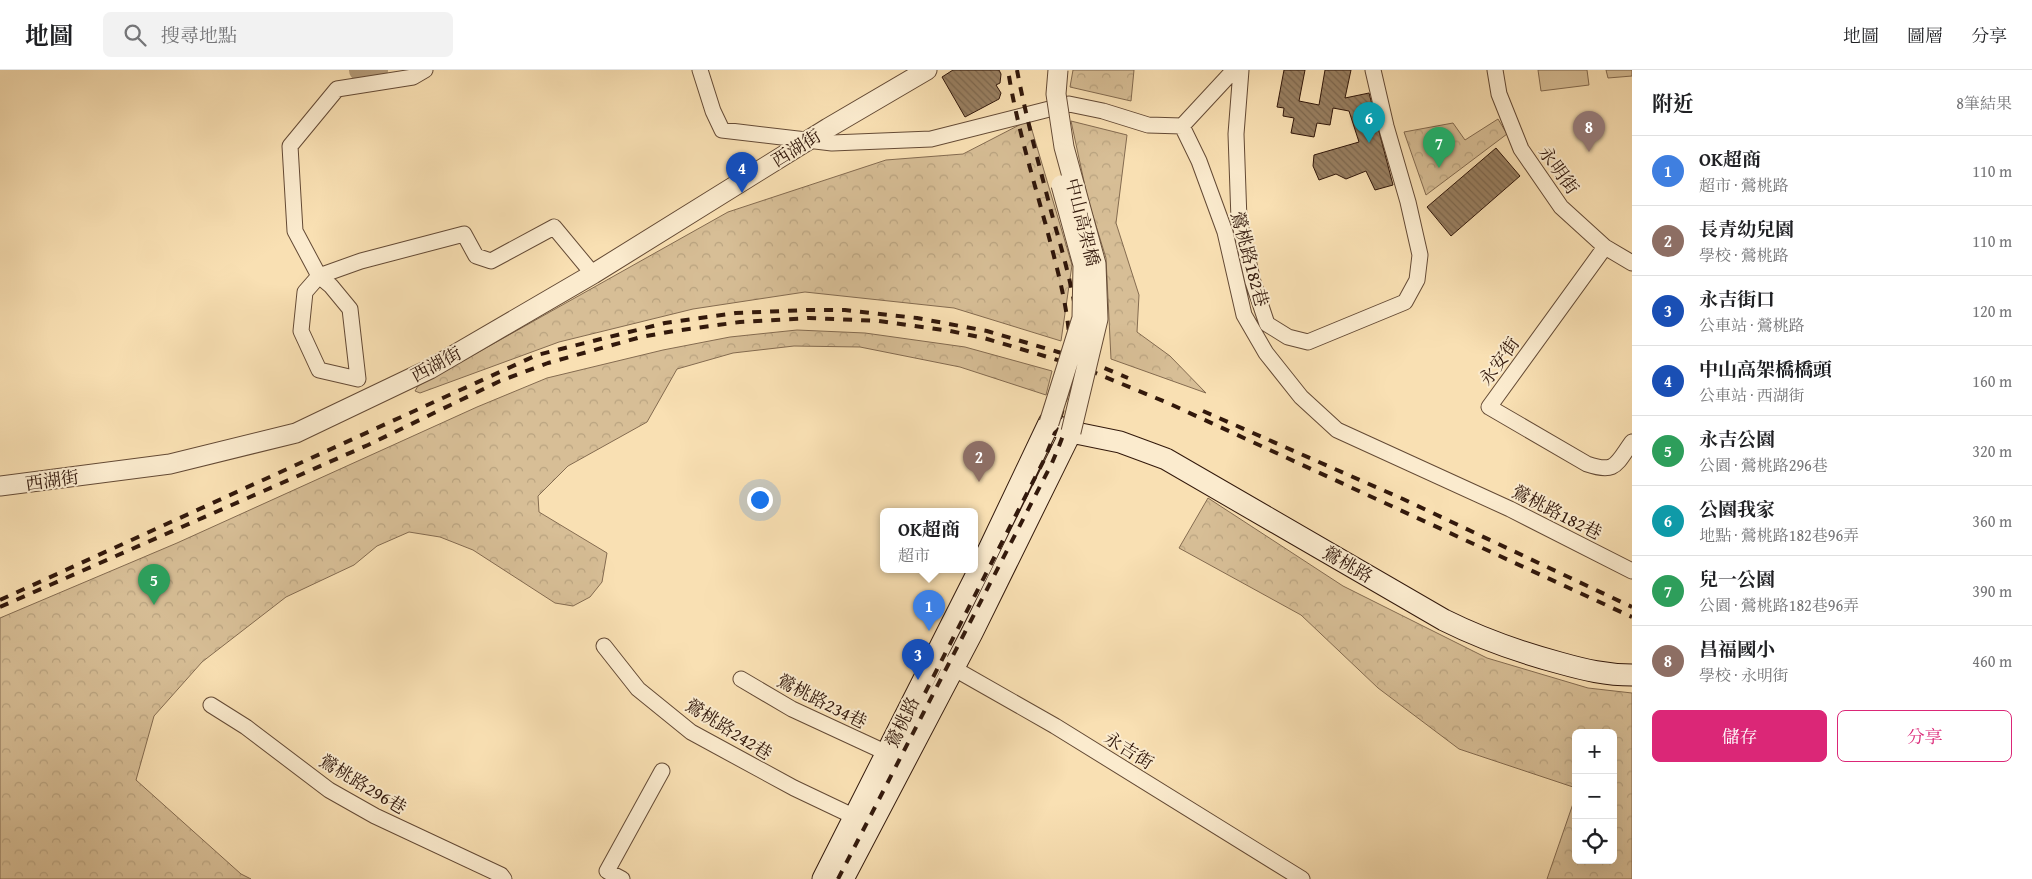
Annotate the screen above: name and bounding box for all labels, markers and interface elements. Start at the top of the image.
search box [103,12,453,57]
text: 地圖 [25,18,73,53]
icon: search [121,21,149,49]
text: 搜尋地點 [161,21,237,49]
text: 地圖 [1843,22,1879,49]
text: 圖層 [1907,22,1943,49]
text: 分享 [1971,22,2007,49]
text: 附近 [1652,88,1694,119]
text: 8筆結果 [1956,91,2012,115]
pin: 6 [1353,102,1385,143]
pin: 8 [1573,111,1605,152]
street label: 西湖街 [766,122,826,174]
pin: 7 [1423,127,1455,168]
street label: 永明街 [1532,140,1586,200]
text: OK超商 [1699,145,1761,173]
pin: 4 [726,152,758,193]
text: 1 [1664,159,1672,183]
text: 110 m [1972,159,2012,183]
text: 超市 · 鶯桃路 [1699,173,1789,197]
street label: 中山高架橋 [1059,175,1107,269]
street label: 鶯桃路182巷 [1224,208,1276,310]
text: 長青幼兒園 [1699,215,1794,243]
text: 2 [1664,229,1672,253]
text: 110 m [1972,229,2012,253]
text: 學校 · 鶯桃路 [1699,243,1789,267]
text: 永吉街口 [1699,285,1775,313]
text: 3 [1664,299,1672,323]
text: 120 m [1972,299,2012,323]
text: 公車站 · 鶯桃路 [1699,313,1805,337]
street label: 永安街 [1472,331,1526,391]
street label: 西湖街 [406,339,466,389]
text: 中山高架橋橋頭 [1699,355,1832,383]
text: 4 [1664,369,1672,393]
text: 160 m [1972,369,2012,393]
text: 公車站 · 西湖街 [1699,383,1805,407]
text: 永吉公園 [1699,425,1775,453]
text: 5 [1664,439,1672,463]
text: 320 m [1972,439,2012,463]
pin: 2 [963,441,995,482]
text: 公園 · 鶯桃路296巷 [1699,453,1828,477]
street label: 西湖街 [23,463,81,497]
street label: 鶯桃路182巷 [1507,478,1607,546]
your location [747,487,773,513]
text: 公園我家 [1699,495,1775,523]
popup [880,508,978,573]
text: 6 [1664,509,1672,533]
text: 360 m [1972,509,2012,533]
text: OK超商 [898,515,960,543]
text: 地點 · 鶯桃路182巷96弄 [1699,523,1859,547]
street label: 鶯桃路 [1318,539,1378,589]
text: 超市 [898,543,930,567]
pin: 5 [138,564,170,605]
text: 兒一公園 [1699,565,1775,593]
text: 7 [1664,579,1672,603]
text: 390 m [1972,579,2012,603]
pin: 1 [913,590,945,631]
text: 公園 · 鶯桃路182巷96弄 [1699,593,1859,617]
text: 昌福國小 [1699,635,1775,663]
pin: 3 [902,639,934,680]
text: 8 [1664,649,1672,673]
text: 460 m [1972,649,2012,673]
text: 學校 · 永明街 [1699,663,1789,687]
street label: 鶯桃路234巷 [772,667,872,735]
street label: 鶯桃路242巷 [680,692,778,766]
street label: 鶯桃路 [878,692,926,752]
button: 儲存 [1652,710,1827,762]
button: 分享 [1837,710,2012,762]
street label: 永吉街 [1099,724,1159,776]
map controls [1572,729,1617,864]
button: + [1572,729,1617,774]
street label: 鶯桃路296巷 [314,747,412,821]
button: − [1572,774,1617,819]
button: locate [1572,819,1617,864]

